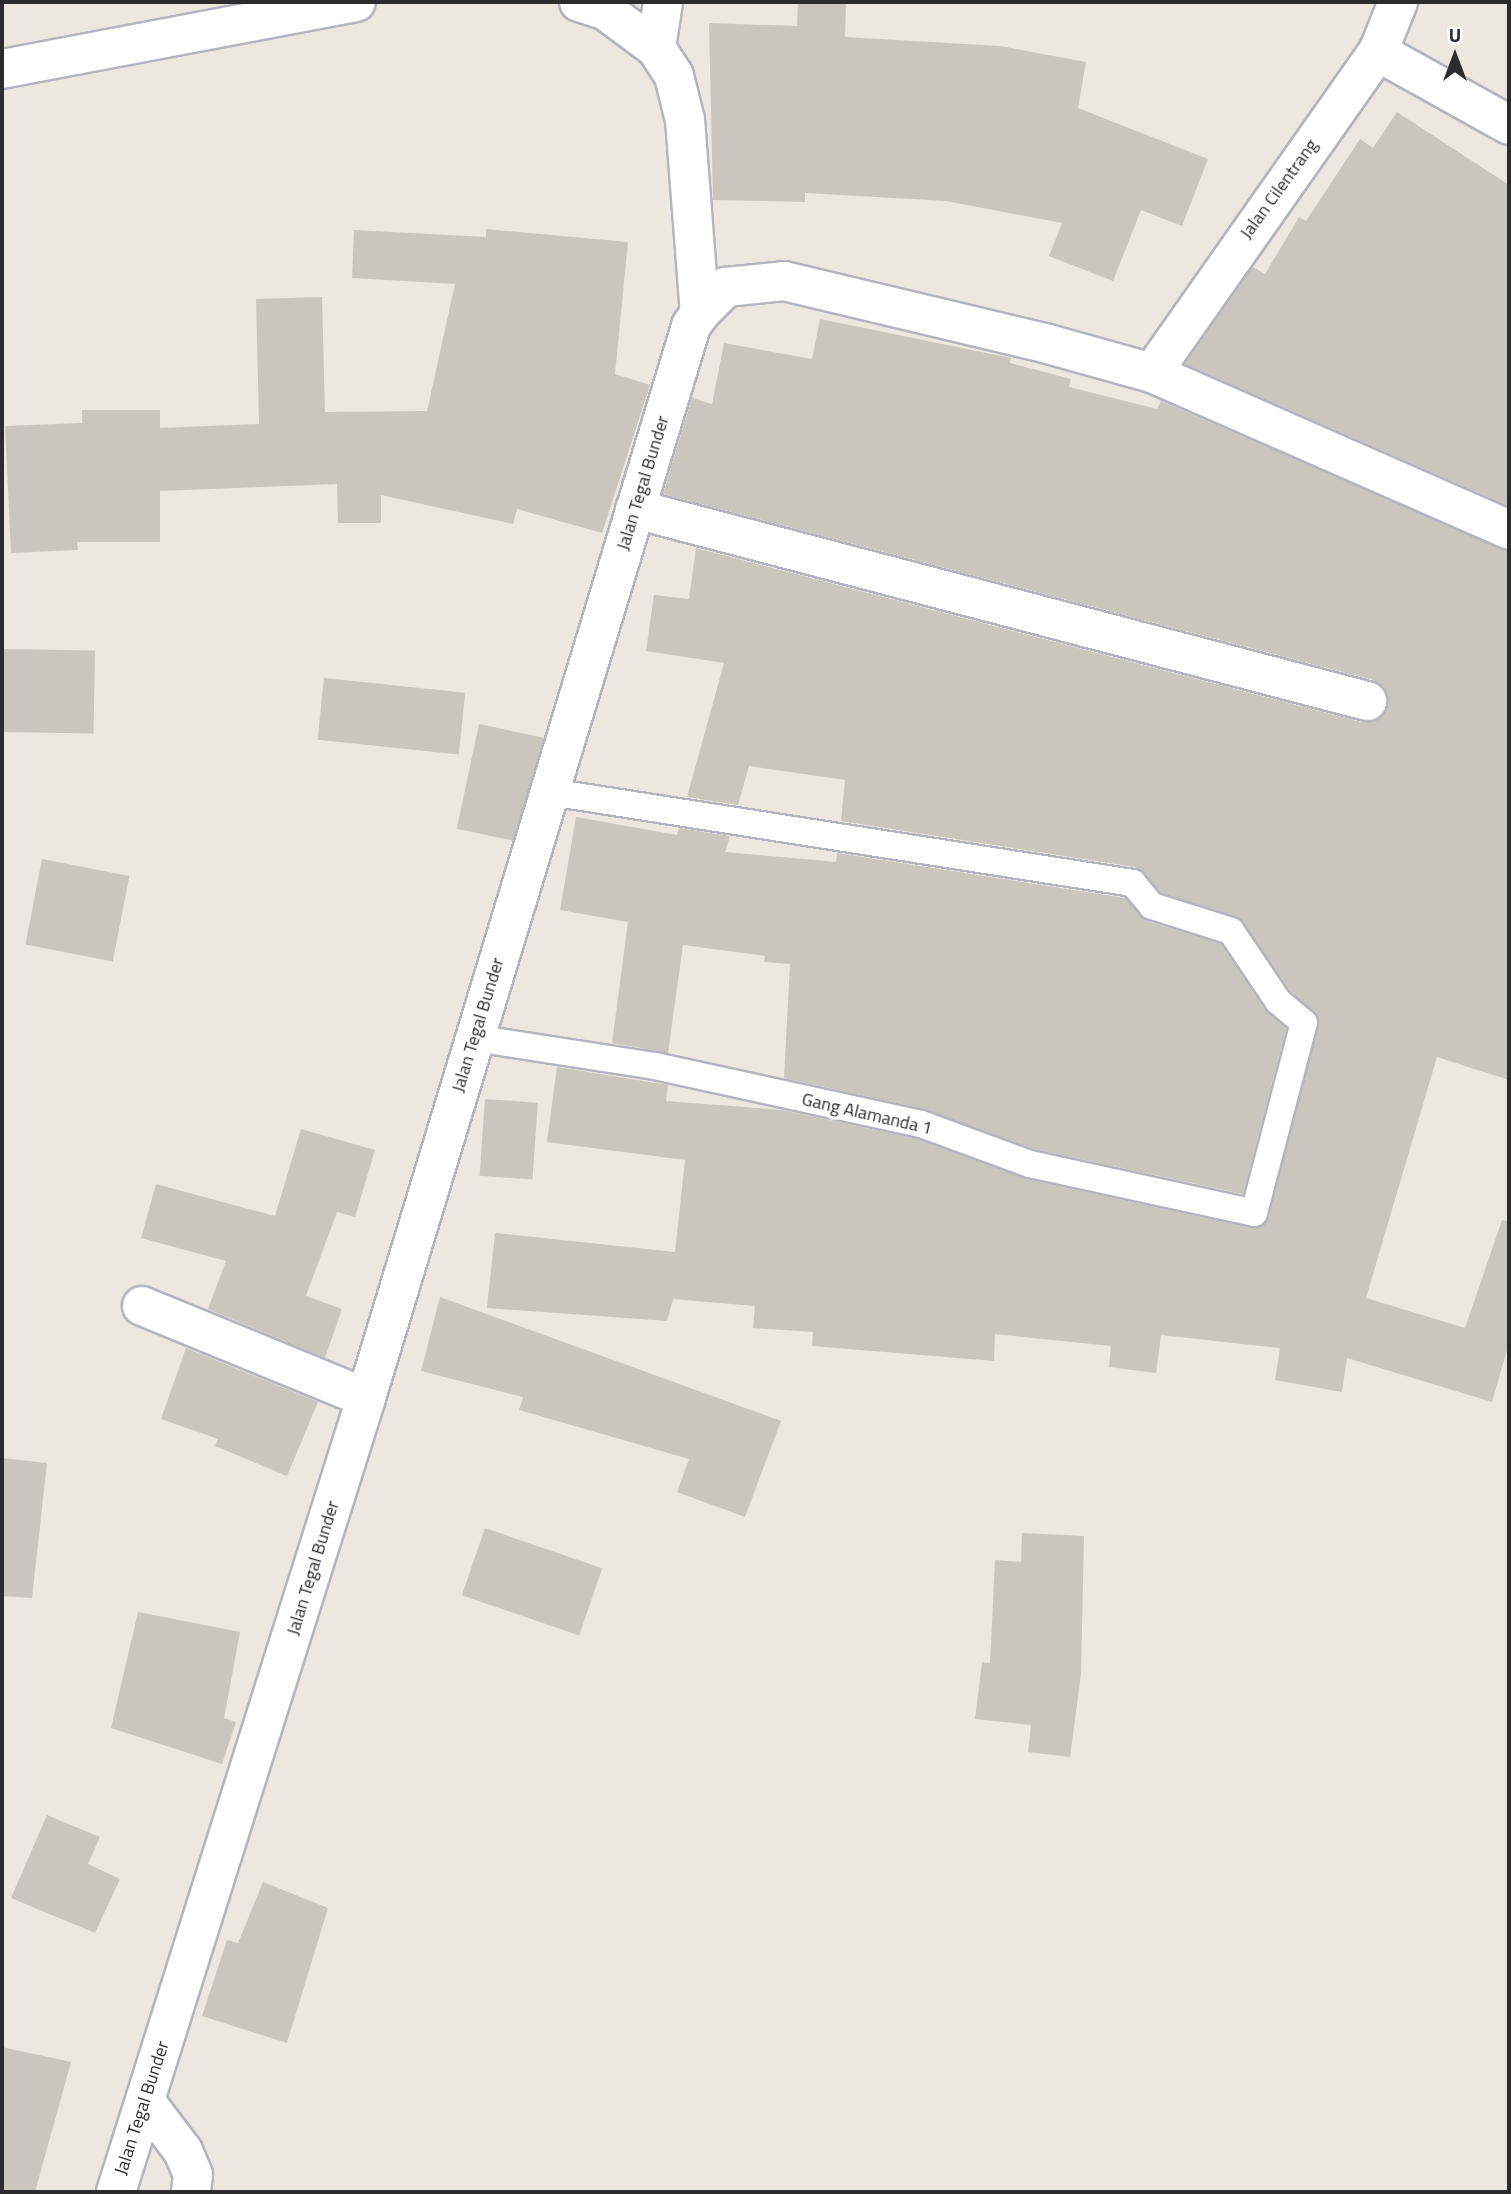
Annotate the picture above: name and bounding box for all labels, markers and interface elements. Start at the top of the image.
text: U [1449,20,1461,49]
north arrow [1420,21,1490,91]
street label: Jalan Cilentrang [1236,135,1322,243]
street label: Jalan Tegal Bunder [612,413,674,553]
street label: Jalan Tegal Bunder [447,955,509,1095]
street label: Gang Alamanda 1 [800,1088,934,1140]
street label: Jalan Tegal Bunder [282,1498,344,1638]
street label: Jalan Tegal Bunder [110,2038,174,2178]

